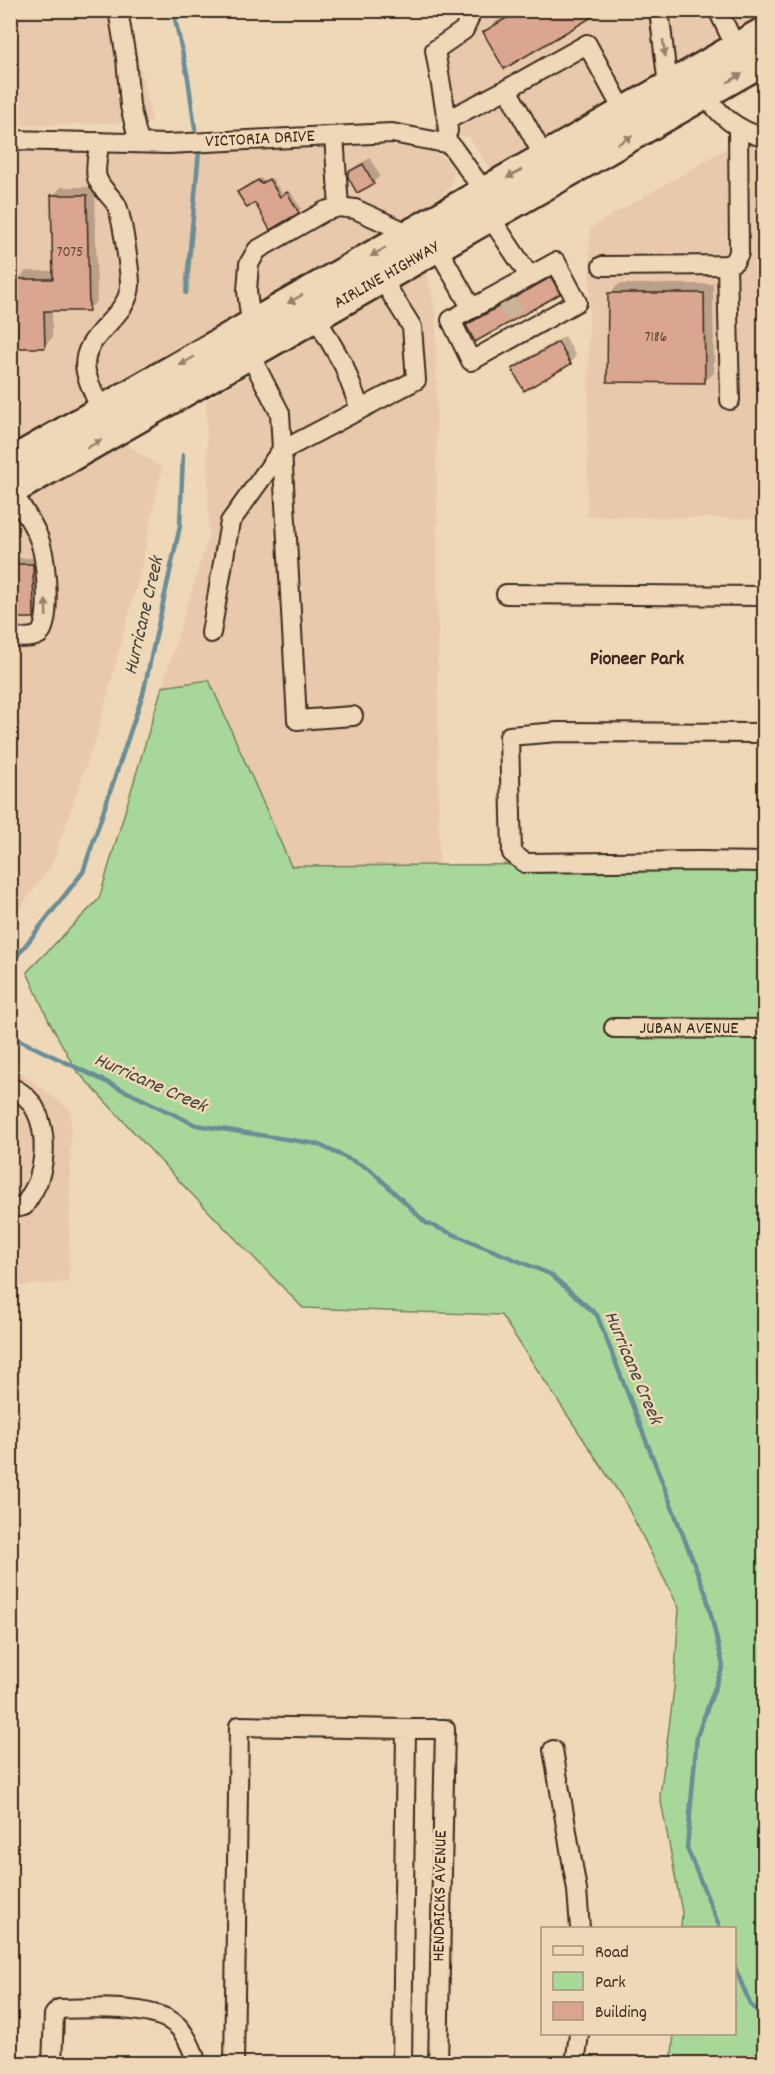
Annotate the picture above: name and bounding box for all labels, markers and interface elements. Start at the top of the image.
one-way arrow [659,39,669,58]
one-way arrow [727,72,743,83]
street label: VICTORIA DRIVE [205,125,315,155]
one-way arrow [617,135,634,145]
one-way arrow [505,169,522,179]
street label: AIRLINE HIGHWAY [330,235,446,316]
house number: 7075 [57,242,83,264]
one-way arrow [369,247,386,257]
one-way arrow [287,294,303,305]
house number: 7186 [645,327,667,349]
one-way arrow [178,356,195,366]
one-way arrow [86,439,103,449]
water label: Hurricane Creek [118,552,173,678]
one-way arrow [42,598,51,617]
district label: Pioneer Park [590,646,684,674]
street label: JUBAN AVENUE [640,1017,739,1042]
water label: Hurricane Creek [89,1047,212,1122]
water label: Hurricane Creek [596,1307,669,1431]
street label: HENDRICKS AVENUE [427,1830,455,1962]
legend [541,1927,736,2035]
text: Road [595,1941,629,1966]
text: Park [595,1971,626,1996]
text: Building [595,2001,647,2026]

